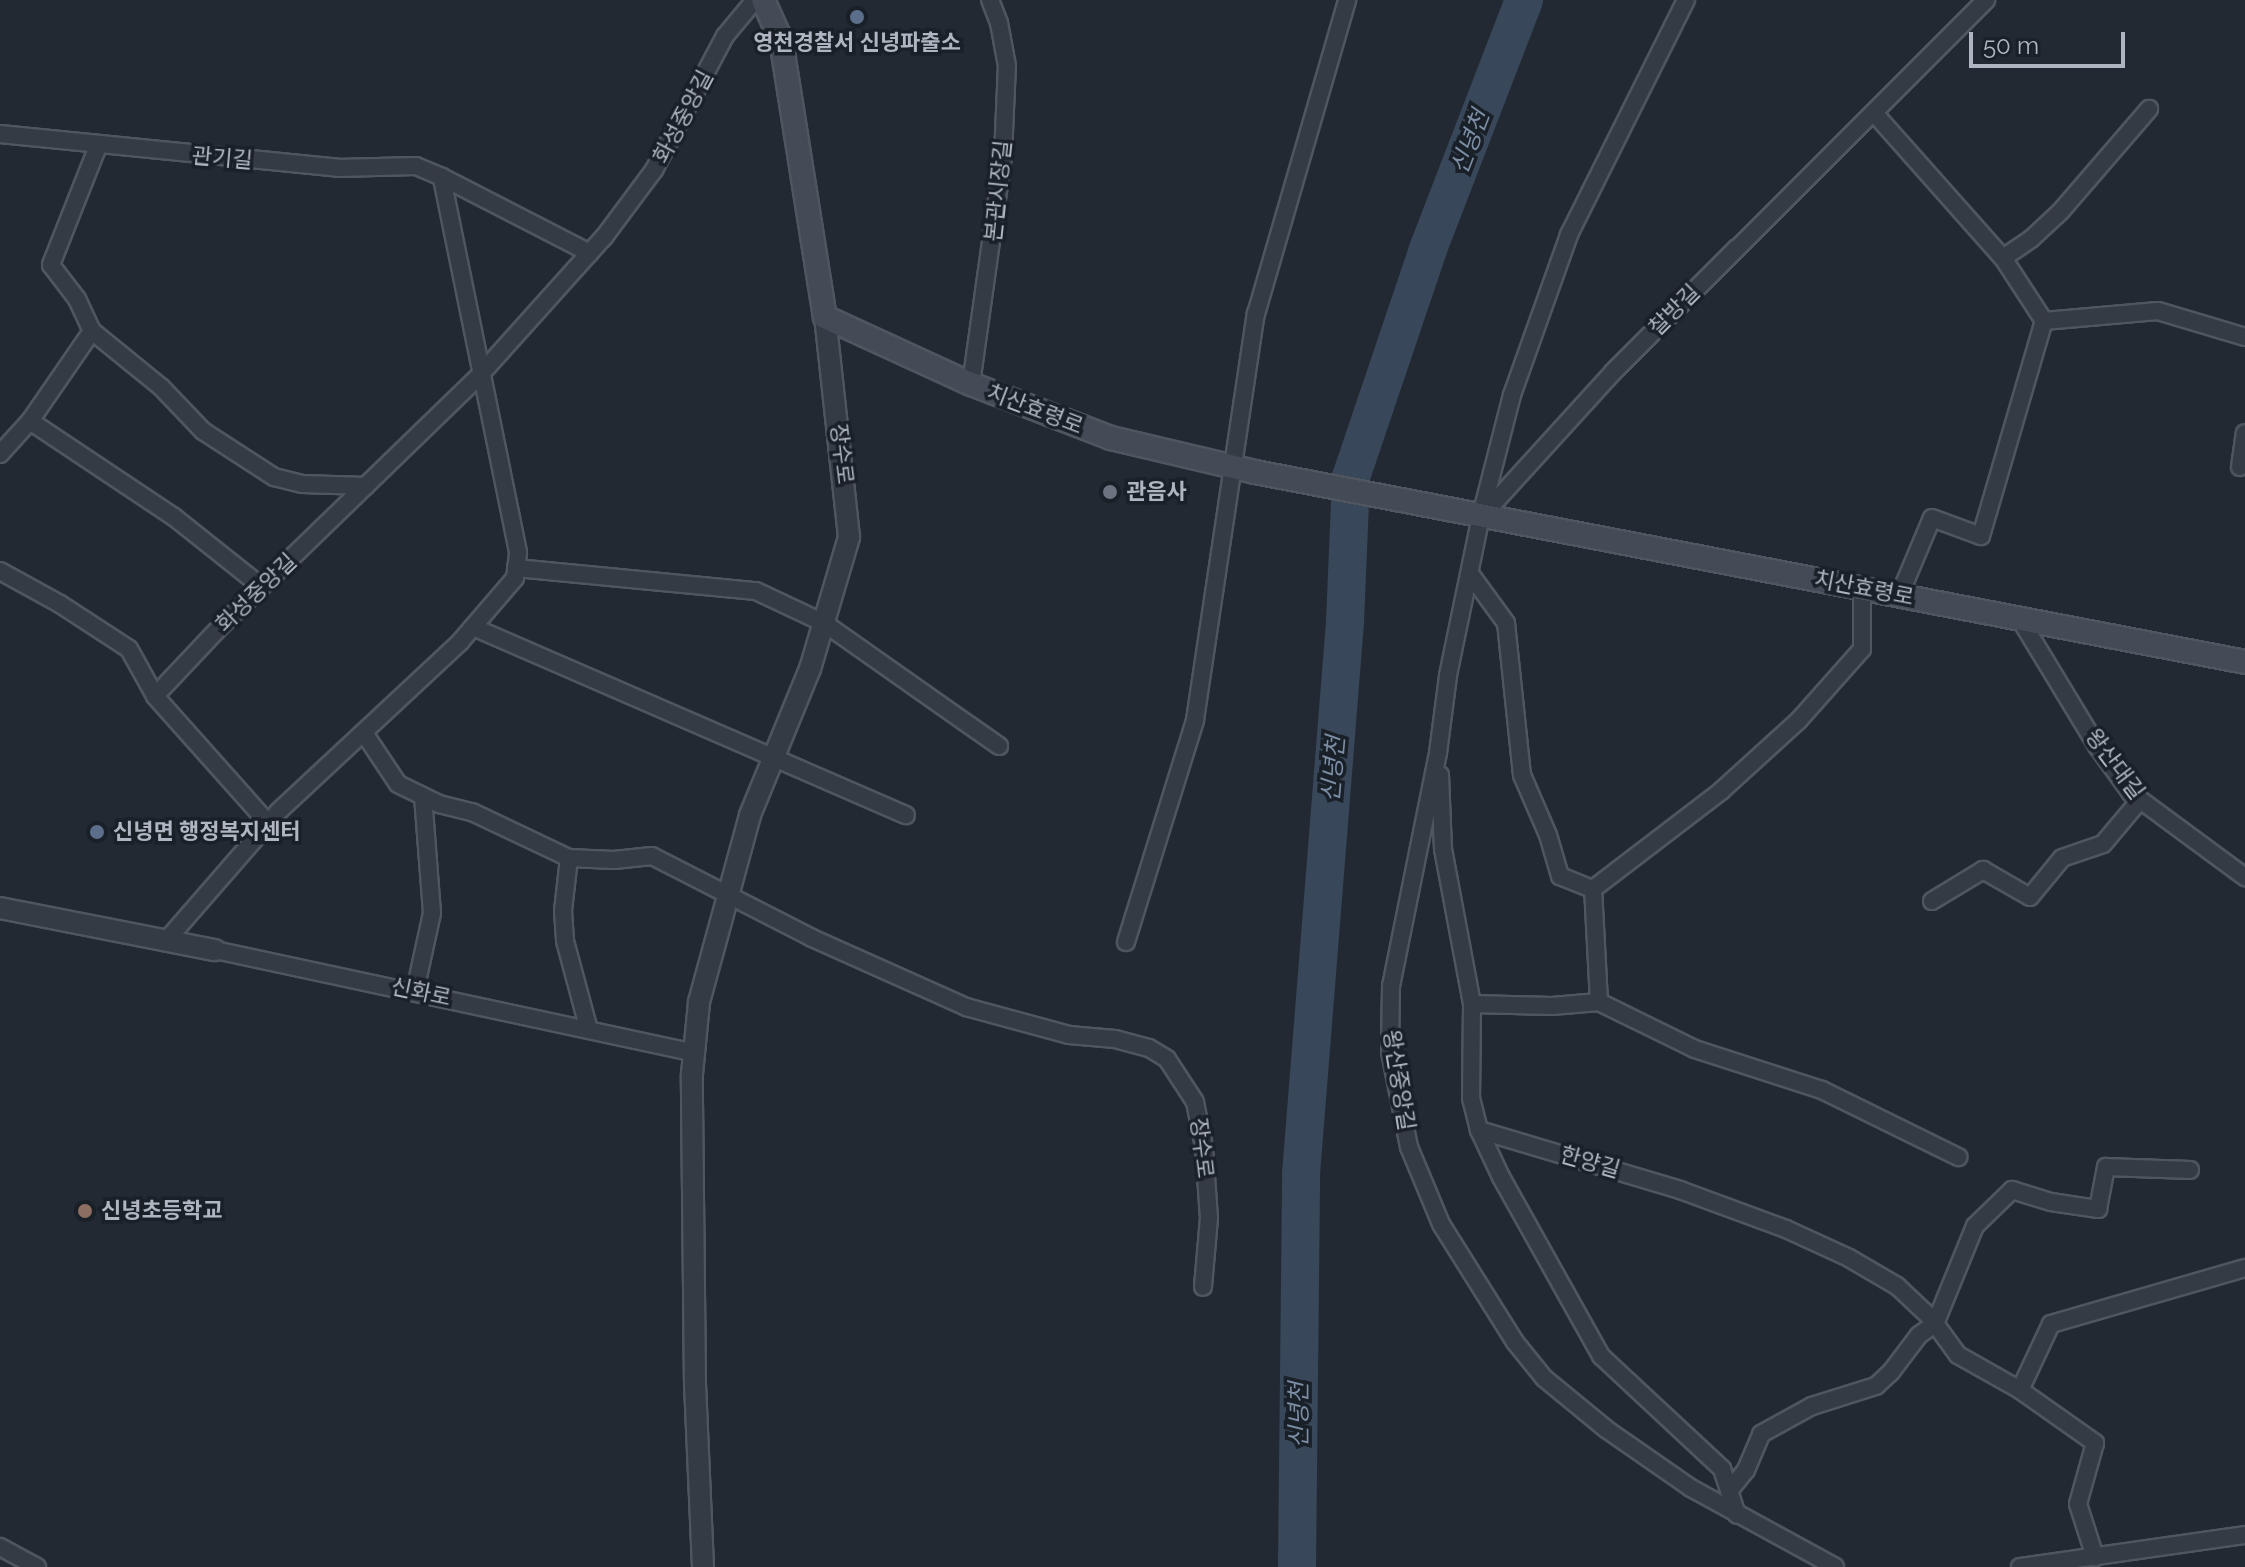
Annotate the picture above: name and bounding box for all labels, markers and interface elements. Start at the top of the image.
marker: 영천경찰서 신녕파출소 [848,8,866,26]
scale bar [1973,16,2129,66]
place label: 영천경찰서 신녕파출소 [753,30,961,56]
text: 50 m [1983,31,2039,60]
street label: 화성중앙길 [648,66,718,168]
water label: 신녕천 [1445,106,1495,178]
street label: 본관시장길 [980,139,1016,243]
street label: 관기길 [191,142,253,174]
street label: 찰방길 [1643,279,1705,341]
street label: 치산효령로 [983,379,1087,439]
street label: 장수로 [825,422,859,486]
place label: 관음사 [1126,479,1187,505]
marker: 관음사 [1101,483,1119,501]
street label: 화성중앙길 [210,548,302,638]
street label: 치산효령로 [1812,565,1916,611]
street label: 왕산대길 [2080,724,2150,804]
water label: 신녕천 [1316,735,1350,803]
place label: 신녕면 행정복지센터 [113,819,300,845]
marker: 신녕면 행정복지센터 [88,823,106,841]
street label: 신화로 [389,973,453,1011]
street label: 왕산중앙길 [1378,1028,1420,1132]
street label: 장수로 [1185,1116,1219,1180]
street label: 한양길 [1557,1141,1623,1183]
place label: 신녕초등학교 [101,1198,222,1224]
marker: 신녕초등학교 [76,1202,94,1220]
water label: 신녕천 [1285,1382,1313,1448]

